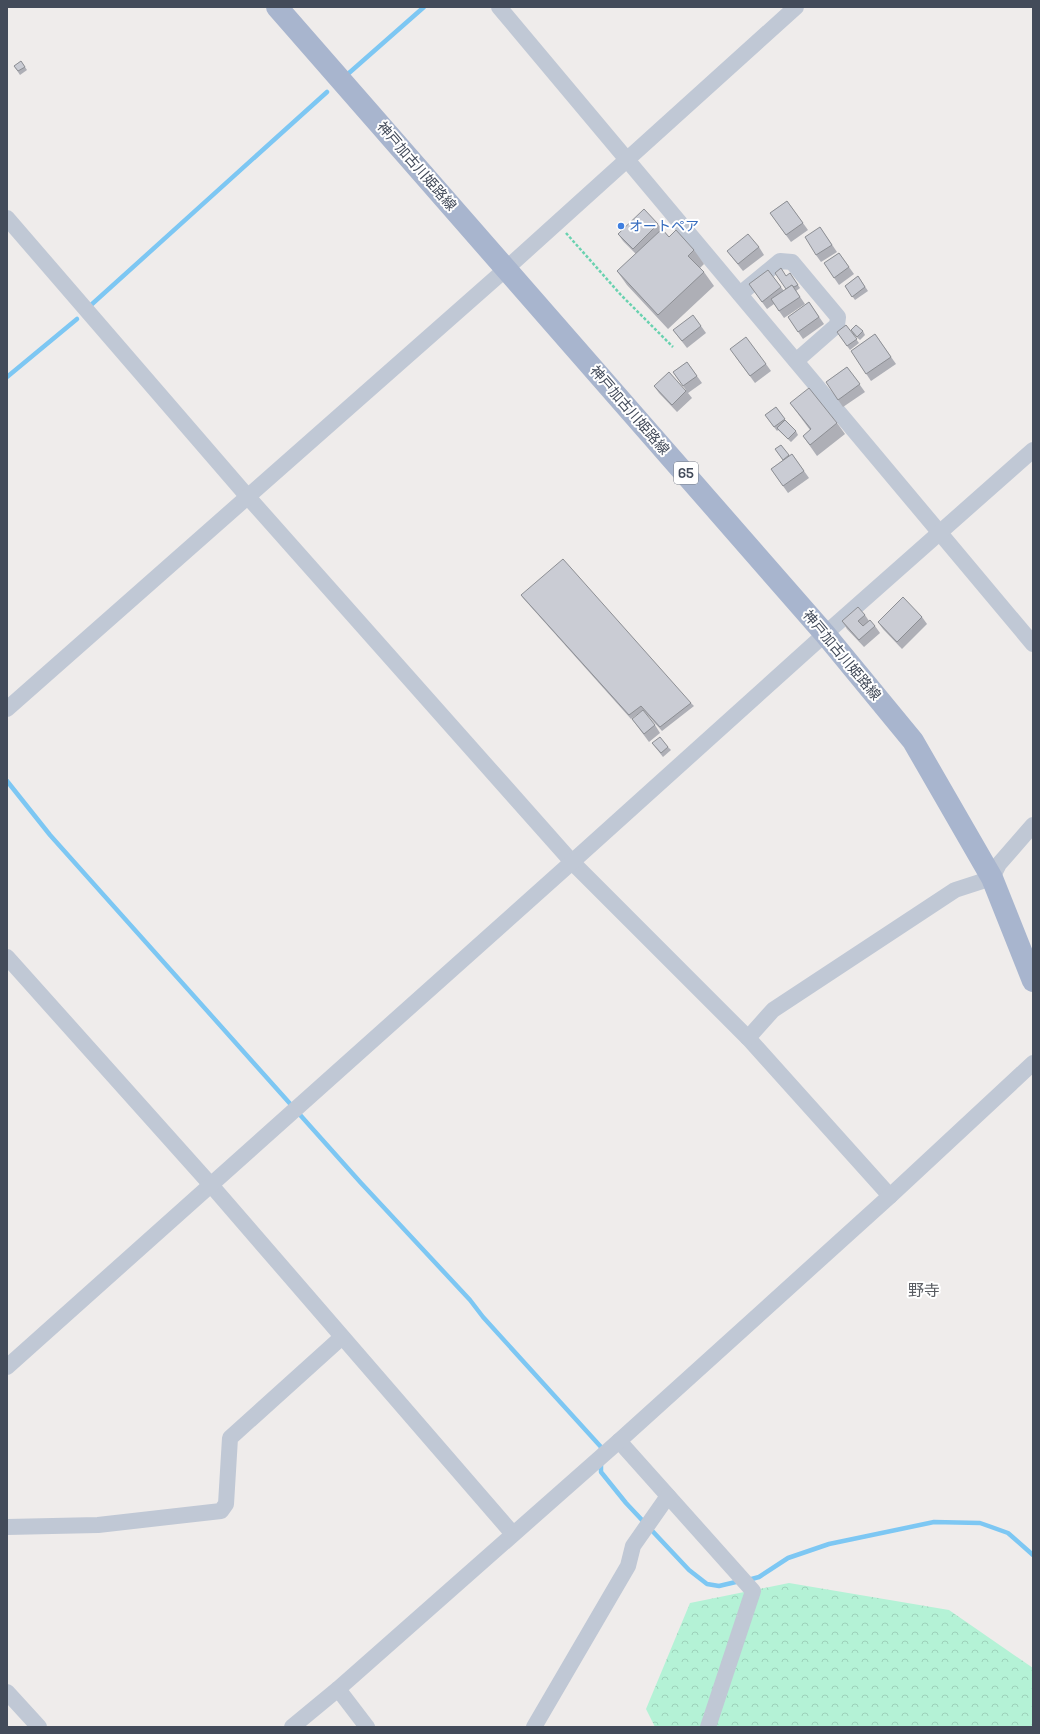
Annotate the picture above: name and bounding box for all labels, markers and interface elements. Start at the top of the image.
street label: 神戸加古川姫路線 [373,118,461,214]
place label: オートペア [629,217,699,235]
marker: オートペア [616,221,626,231]
street label: 神戸加古川姫路線 [586,362,674,458]
road number: 65 [674,462,698,484]
street label: 神戸加古川姫路線 [799,606,885,704]
district label: 野寺 [908,1280,940,1301]

